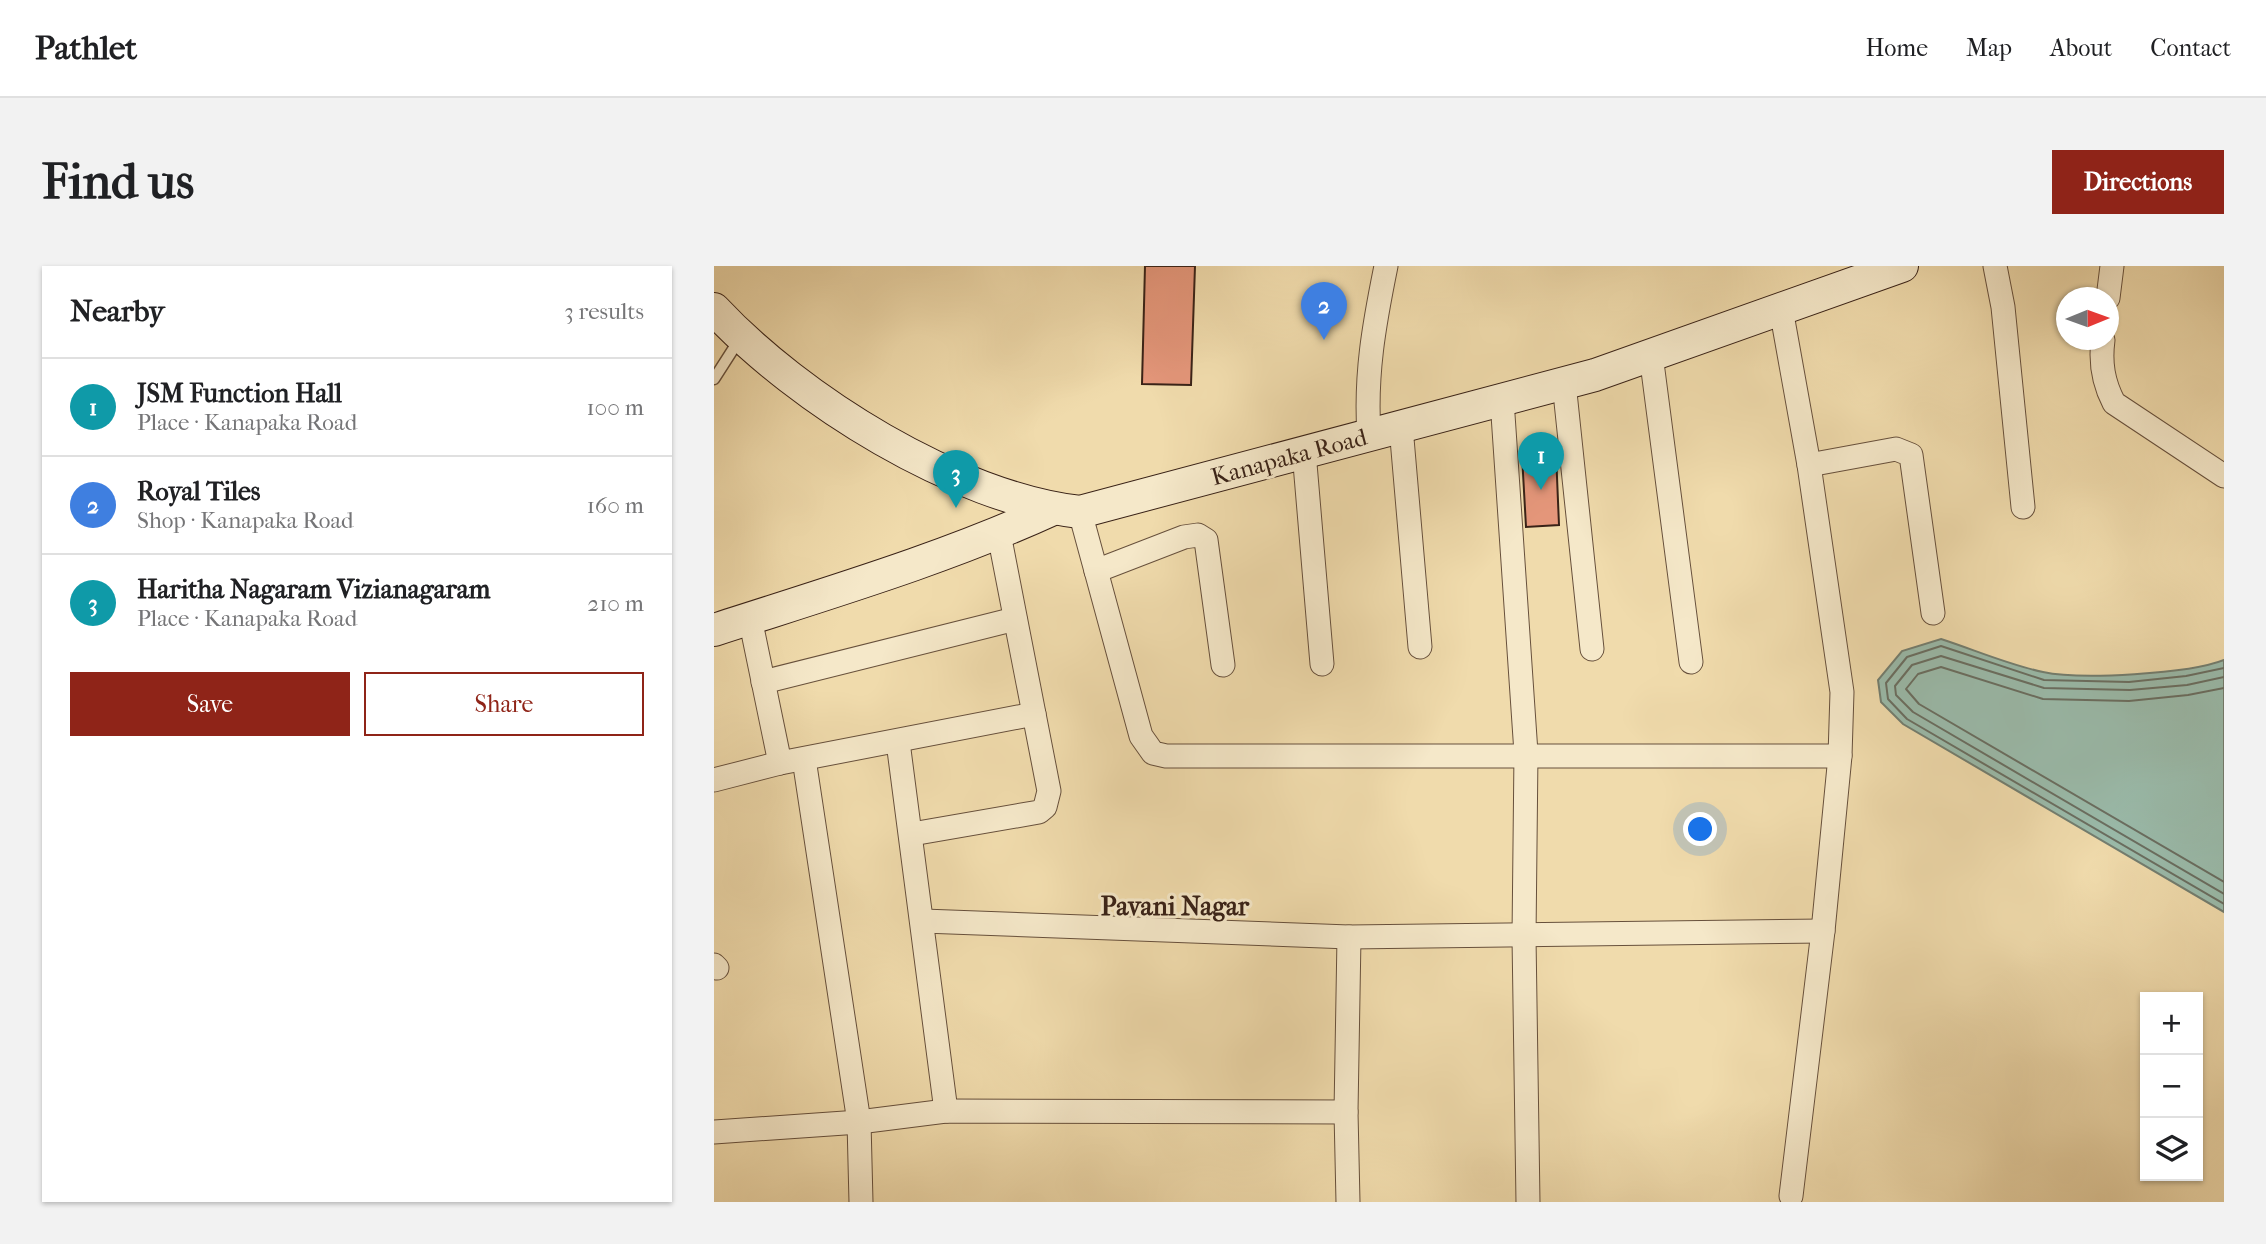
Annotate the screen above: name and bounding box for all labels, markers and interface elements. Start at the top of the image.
text: Pathlet [35,29,137,68]
text: Home [1866,34,1928,62]
text: Map [1966,34,2012,62]
text: About [2050,34,2112,62]
text: Contact [2150,34,2231,62]
button: Directions [2052,150,2224,214]
text: Find us [42,153,194,211]
pin: 2 [1301,282,1347,340]
north arrow [2056,287,2119,350]
text: Nearby [70,294,165,329]
text: 3 results [564,298,644,325]
text: JSM Function Hall [137,378,342,409]
text: 1 [89,394,97,421]
text: 100 m [586,394,644,421]
text: Place · Kanapaka Road [137,409,357,436]
street label: Kanapaka Road [1208,423,1371,491]
pin: 1 [1518,432,1564,490]
pin: 3 [933,450,979,508]
text: Royal Tiles [137,476,260,507]
text: 2 [87,492,99,519]
text: 160 m [587,492,644,519]
text: Shop · Kanapaka Road [137,507,354,534]
text: Haritha Nagaram Vizianagaram [137,574,490,605]
text: 3 [88,590,98,617]
text: 210 m [587,590,644,617]
text: Place · Kanapaka Road [137,605,357,632]
button: Save [70,672,350,736]
button: Share [364,672,644,736]
your location [1683,812,1717,846]
district label: Pavani Nagar [1101,891,1250,922]
map controls [2140,992,2203,1181]
button: + [2140,992,2203,1055]
button: − [2140,1055,2203,1118]
button: layers [2140,1118,2203,1181]

